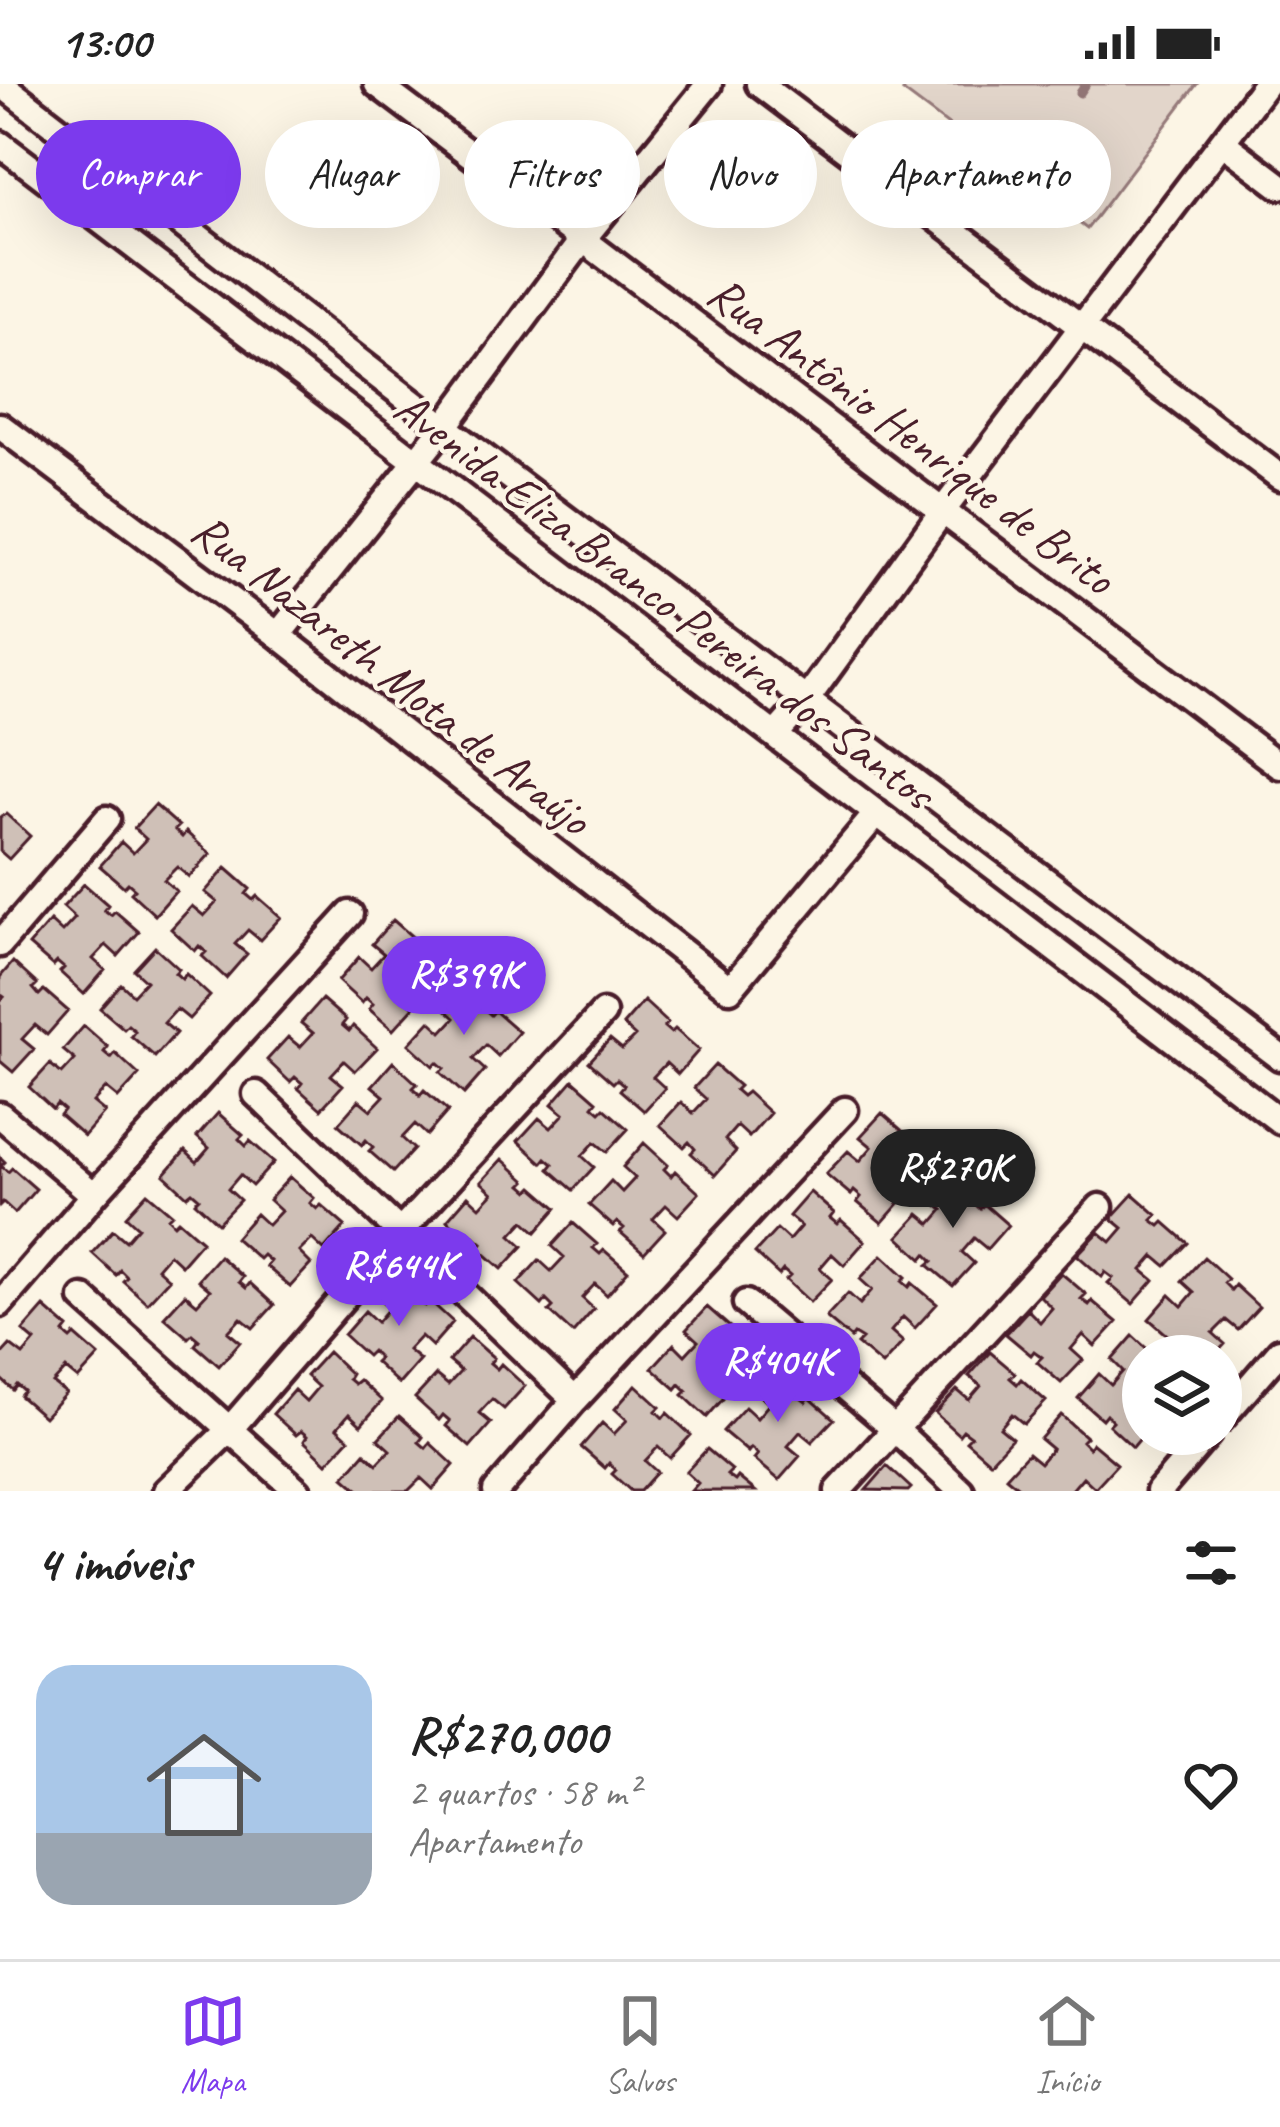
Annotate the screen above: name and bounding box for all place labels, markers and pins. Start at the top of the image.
pin: R$399K [366,936,562,1038]
pin: R$270K [855,1129,1051,1231]
pin: R$644K [301,1227,497,1329]
pin: R$404K [680,1323,876,1425]

